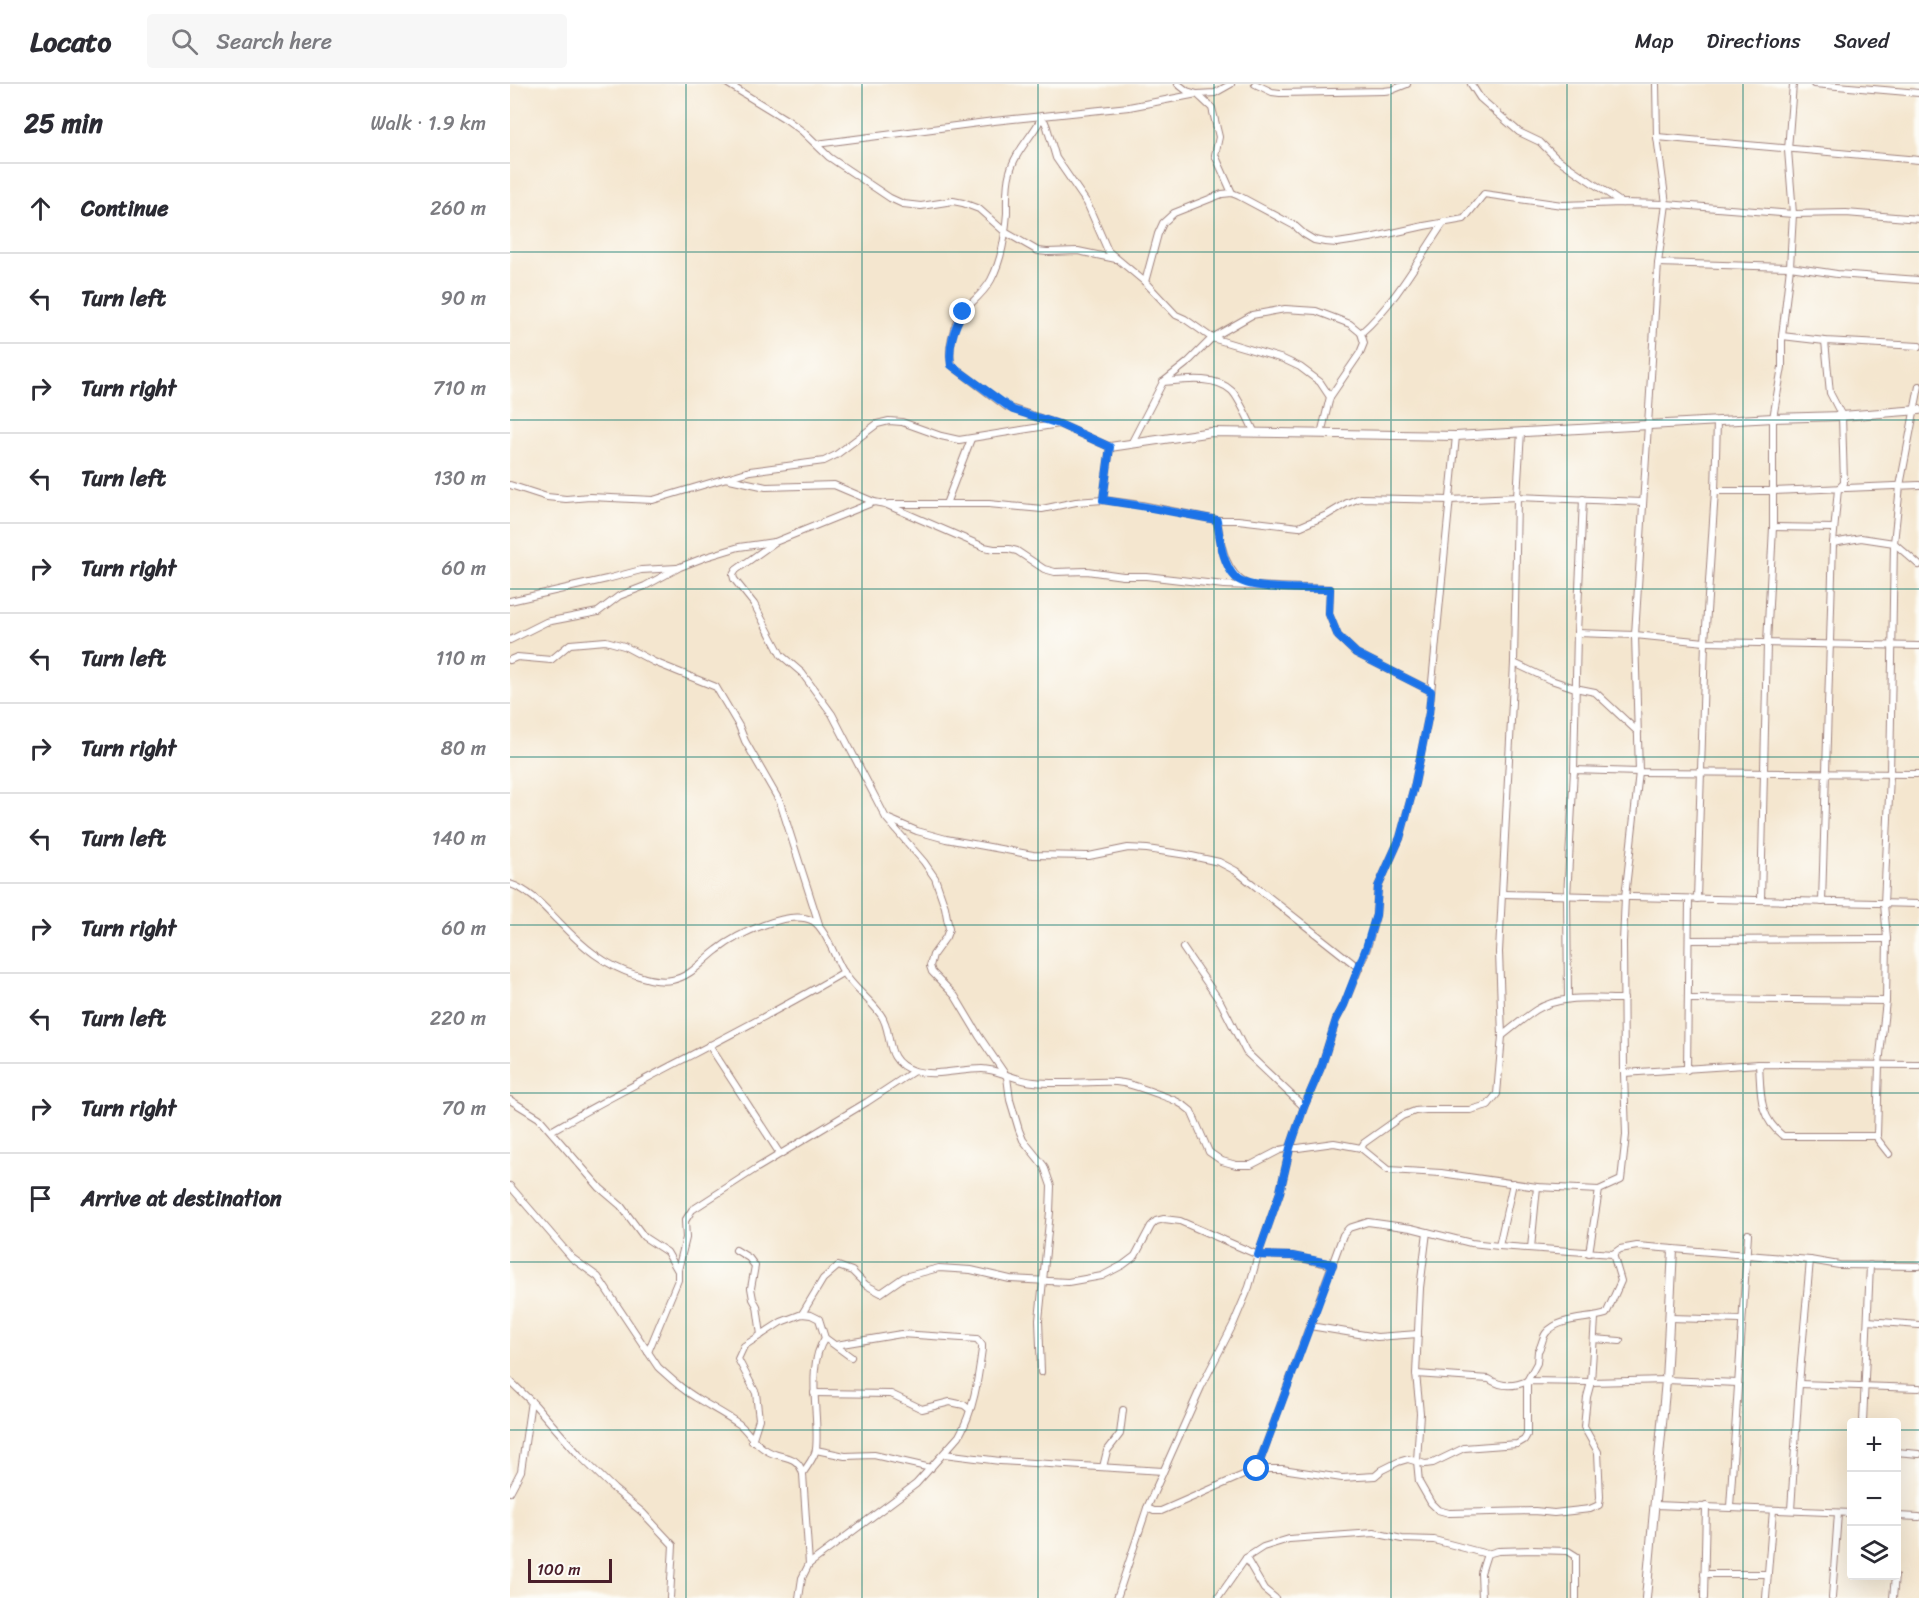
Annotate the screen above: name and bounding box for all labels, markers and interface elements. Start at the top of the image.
search box [147,14,567,68]
text: Locato [30,17,111,66]
text: Search here [216,22,332,61]
text: Map [1635,22,1673,60]
text: Directions [1706,22,1801,60]
text: Saved [1834,22,1889,60]
icon: search [168,25,201,58]
text: 25 min [24,100,103,146]
text: Walk · 1.9 km [370,106,486,141]
text: Continue [81,189,169,228]
text: 260 m [430,191,486,226]
icon: ahead [24,192,57,225]
text: Turn left [81,279,166,318]
text: 90 m [441,281,486,316]
icon: left [24,282,57,315]
route end [949,298,975,324]
text: Turn right [81,369,176,408]
text: 710 m [433,371,486,406]
icon: right [24,372,57,405]
text: Turn left [81,459,166,498]
text: 130 m [433,461,486,496]
icon: left [24,462,57,495]
text: Turn right [81,549,176,588]
text: 60 m [441,551,486,586]
icon: right [24,552,57,585]
text: Turn left [81,639,166,678]
text: 110 m [436,641,486,676]
icon: left [24,642,57,675]
text: Turn right [81,729,176,768]
text: 80 m [441,731,486,766]
icon: right [24,732,57,765]
text: Turn left [81,819,166,858]
text: 140 m [432,821,486,856]
icon: left [24,822,57,855]
text: Turn right [81,909,176,948]
text: 60 m [441,911,486,946]
icon: right [24,912,57,945]
text: Turn left [81,999,166,1038]
text: 220 m [430,1001,486,1036]
icon: left [24,1002,57,1035]
text: Turn right [81,1089,176,1128]
text: 70 m [441,1091,486,1126]
icon: right [24,1092,57,1125]
text: Arrive at destination [81,1179,282,1218]
icon: arrive [24,1182,57,1215]
map controls [1847,1418,1901,1580]
button: + [1847,1418,1901,1472]
route start [1243,1455,1269,1481]
button: − [1847,1472,1901,1526]
button: layers [1847,1526,1901,1580]
text: 100 m [537,1555,581,1584]
scale bar [528,1556,612,1584]

